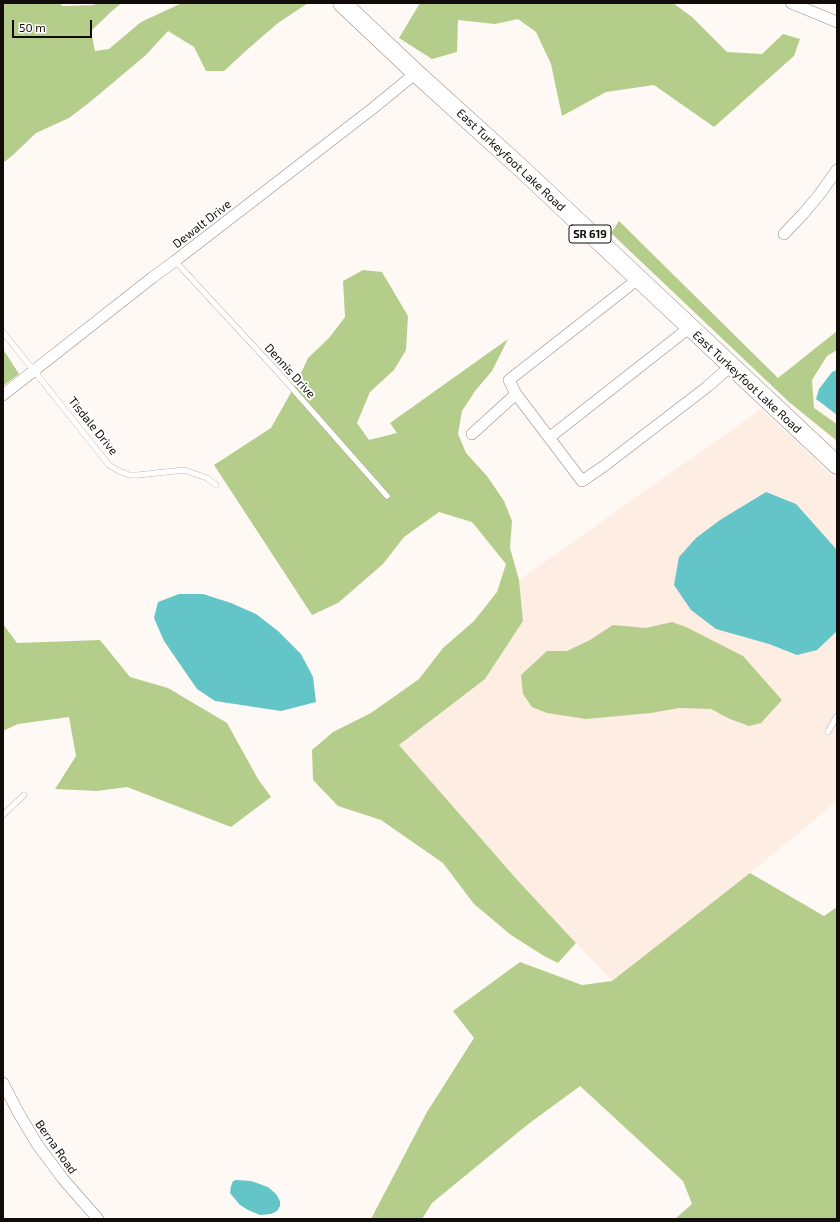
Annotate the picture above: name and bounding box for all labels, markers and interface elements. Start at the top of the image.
scale bar [14,12,94,38]
text: 50 m [19,20,46,34]
street label: East Turkeyfoot Lake Road [454,106,568,214]
street label: Dewalt Drive [170,197,234,251]
road number: SR 619 [569,225,611,243]
street label: East Turkeyfoot Lake Road [690,328,804,436]
street label: Dennis Drive [262,341,318,401]
street label: Tisdale Drive [65,394,121,458]
street label: Berna Road [32,1117,80,1177]

